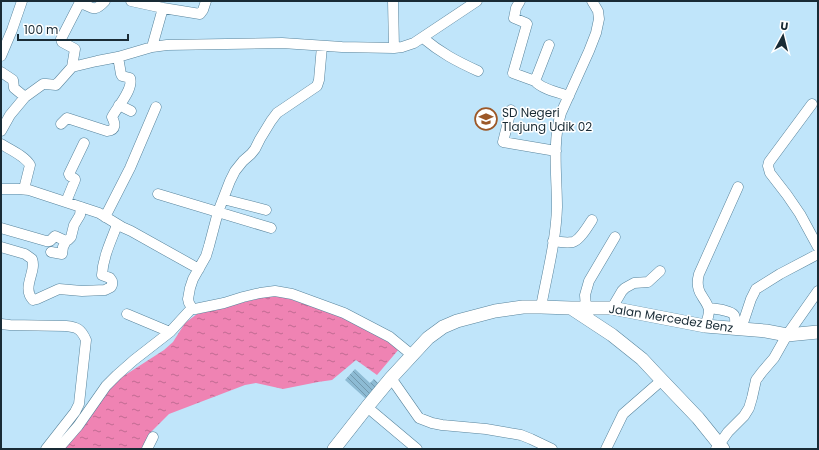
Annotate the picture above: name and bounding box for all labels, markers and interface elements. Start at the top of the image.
scale bar [18,16,128,42]
north arrow [763,16,803,56]
text: U [779,18,789,35]
text: 100 m [24,21,58,38]
place label: SD Negeri Tlajung Udik 02 [502,104,592,135]
school or university icon: SD Negeri Tlajung Udik 02 [473,106,499,132]
street label: Jalan Mercedez Benz [608,300,734,336]

